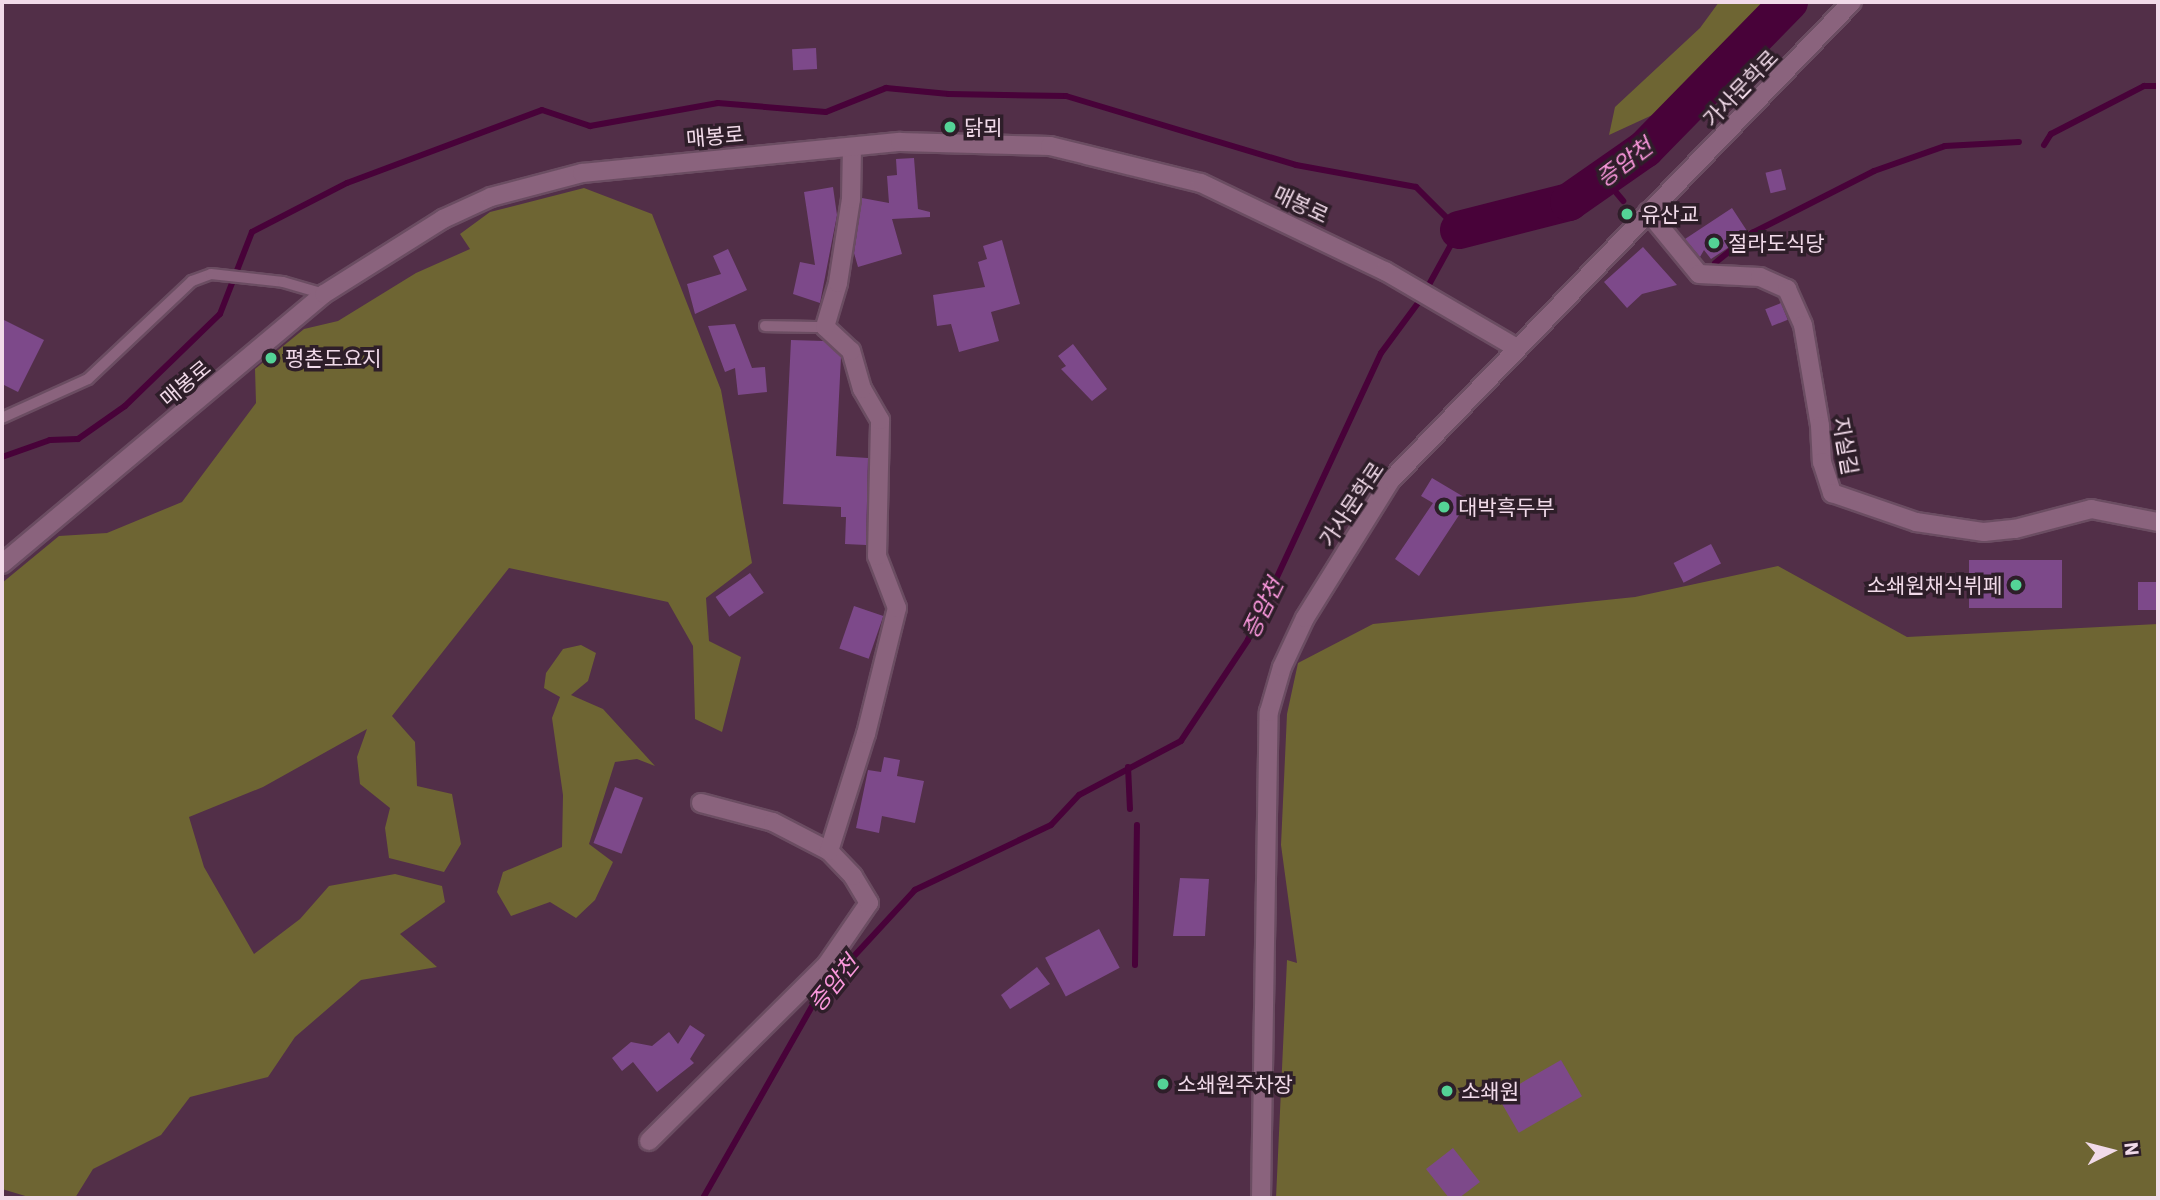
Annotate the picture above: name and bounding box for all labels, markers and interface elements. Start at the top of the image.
street label: 가사문학로 [1697,45,1783,131]
place label: 닭뫼 [964,114,1003,140]
marker: 닭뫼 [942,119,958,135]
street label: 매봉로 [685,121,745,151]
water label: 증암천 [1590,132,1658,192]
street label: 매봉로 [1269,180,1333,228]
place label: 유산교 [1641,201,1699,227]
marker: 유산교 [1619,206,1635,222]
place label: 절라도식당 [1728,230,1825,256]
marker: 절라도식당 [1706,235,1722,251]
place label: 평촌도요지 [285,345,382,371]
marker: 평촌도요지 [263,350,279,366]
street label: 매봉로 [155,355,215,411]
street label: 지실길 [1829,415,1863,477]
street label: 가사문학로 [1314,457,1388,551]
place label: 대박흑두부 [1458,494,1555,520]
marker: 대박흑두부 [1436,499,1452,515]
place label: 소쇄원채식뷔페 [1867,572,2002,598]
water label: 증암천 [1236,573,1288,643]
marker: 소쇄원채식뷔페 [2008,577,2024,593]
water label: 증암천 [802,950,864,1016]
place label: 소쇄원주차장 [1177,1071,1293,1097]
marker: 소쇄원주차장 [1155,1076,1171,1092]
place label: 소쇄원 [1461,1078,1519,1104]
marker: 소쇄원 [1439,1083,1455,1099]
north arrow [2076,1116,2146,1186]
text: N [2119,1141,2145,1157]

